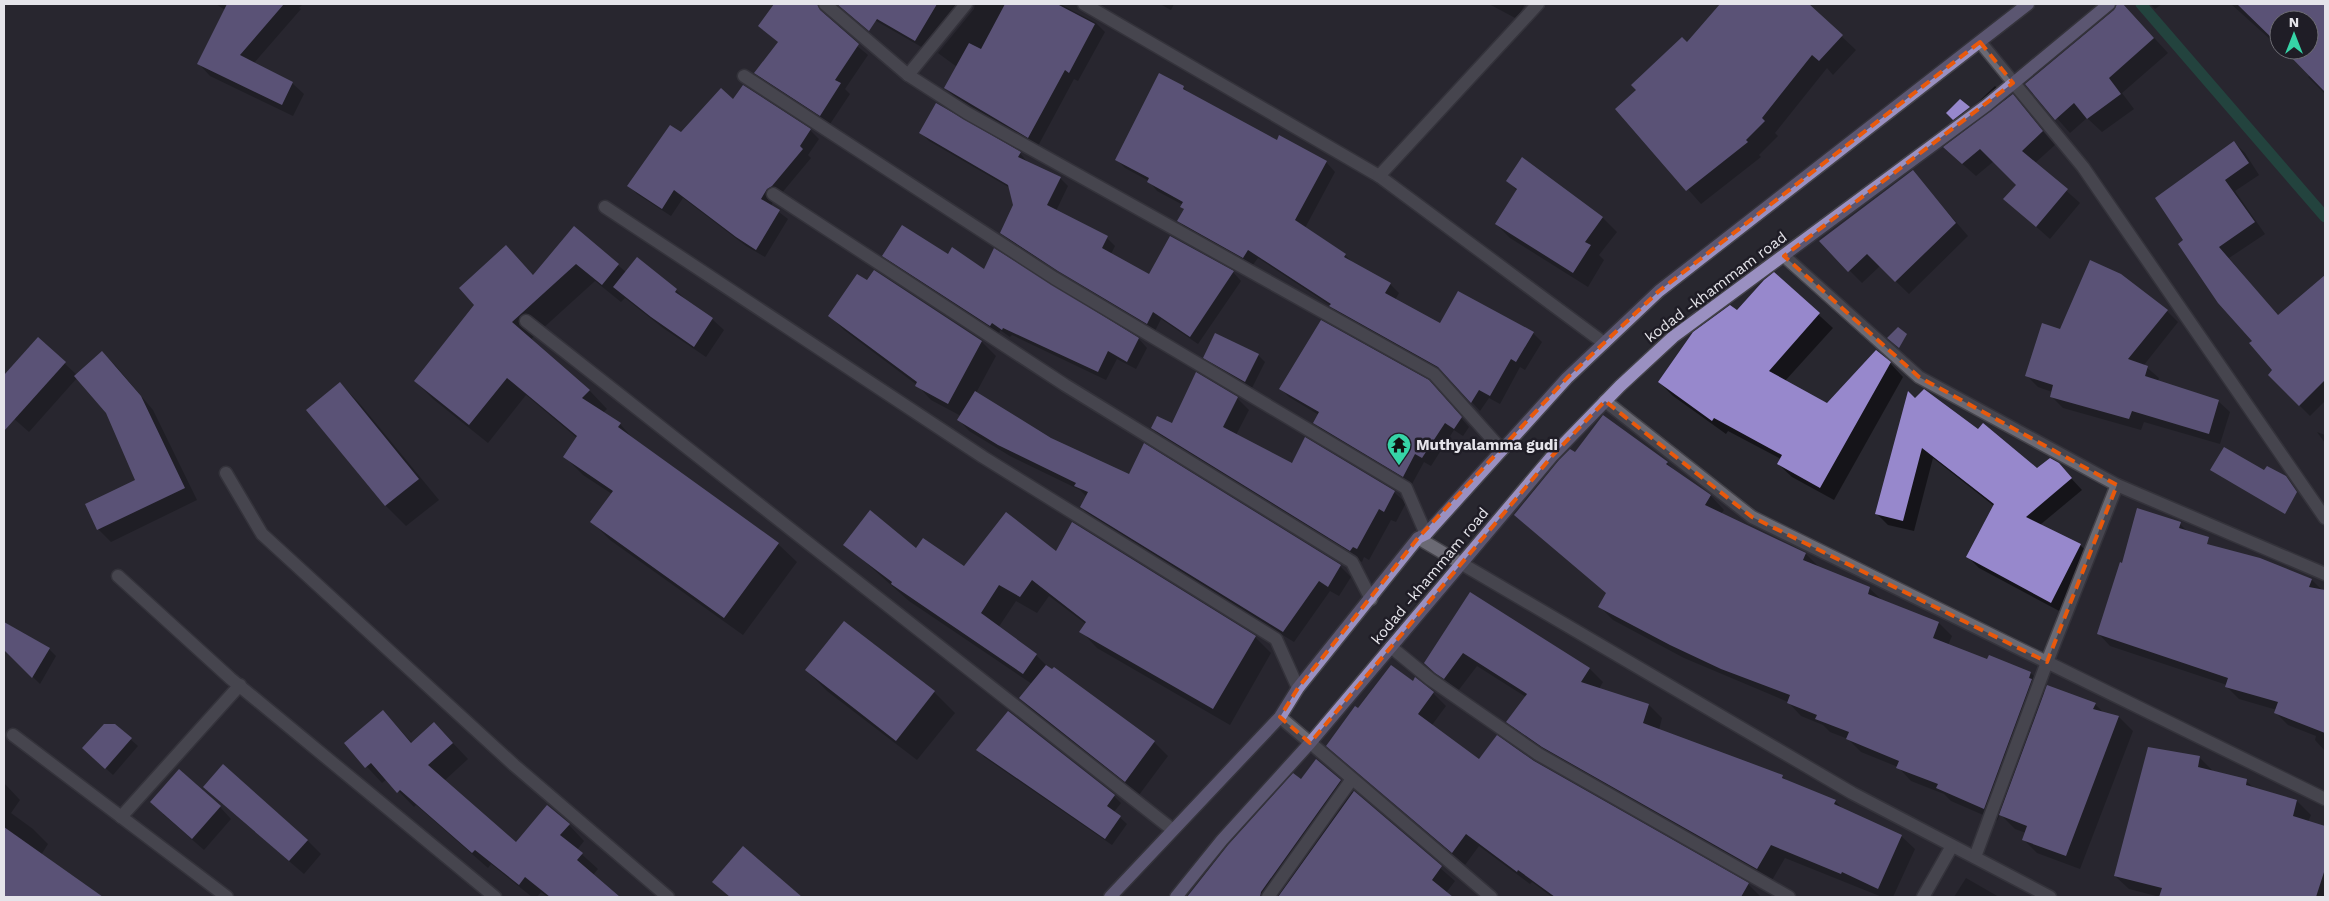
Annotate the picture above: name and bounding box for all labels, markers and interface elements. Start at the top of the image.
north arrow [2269,10,2319,60]
text: N [2289,14,2299,30]
street label: kodad -khammam road [1642,228,1790,346]
temple icon: Muthyalamma gudi [1386,432,1412,466]
place label: Muthyalamma gudi [1416,436,1558,454]
street label: kodad -khammam road [1368,504,1492,648]

